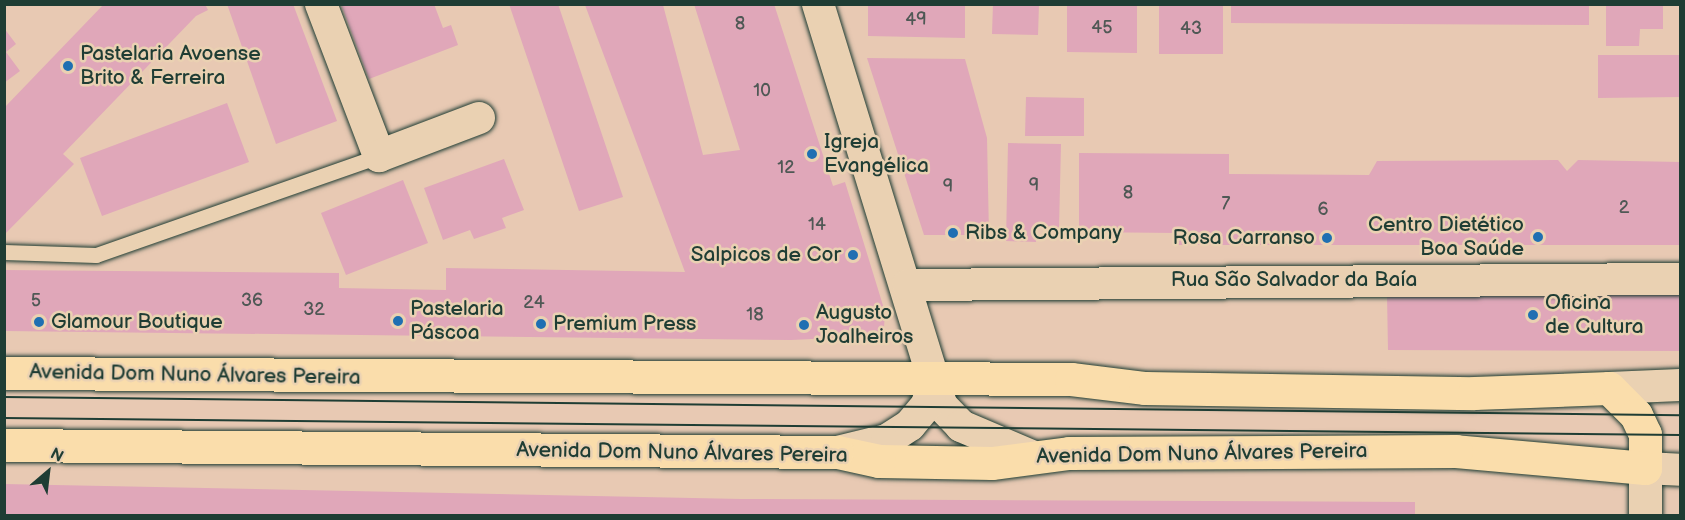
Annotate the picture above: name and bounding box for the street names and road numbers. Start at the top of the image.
street label: Rua São Salvador da Baía [1170,267,1418,293]
street label: Avenida Dom Nuno Álvares Pereira [29,360,361,390]
street label: Avenida Dom Nuno Álvares Pereira [516,438,848,468]
street label: Avenida Dom Nuno Álvares Pereira [1036,439,1368,469]

